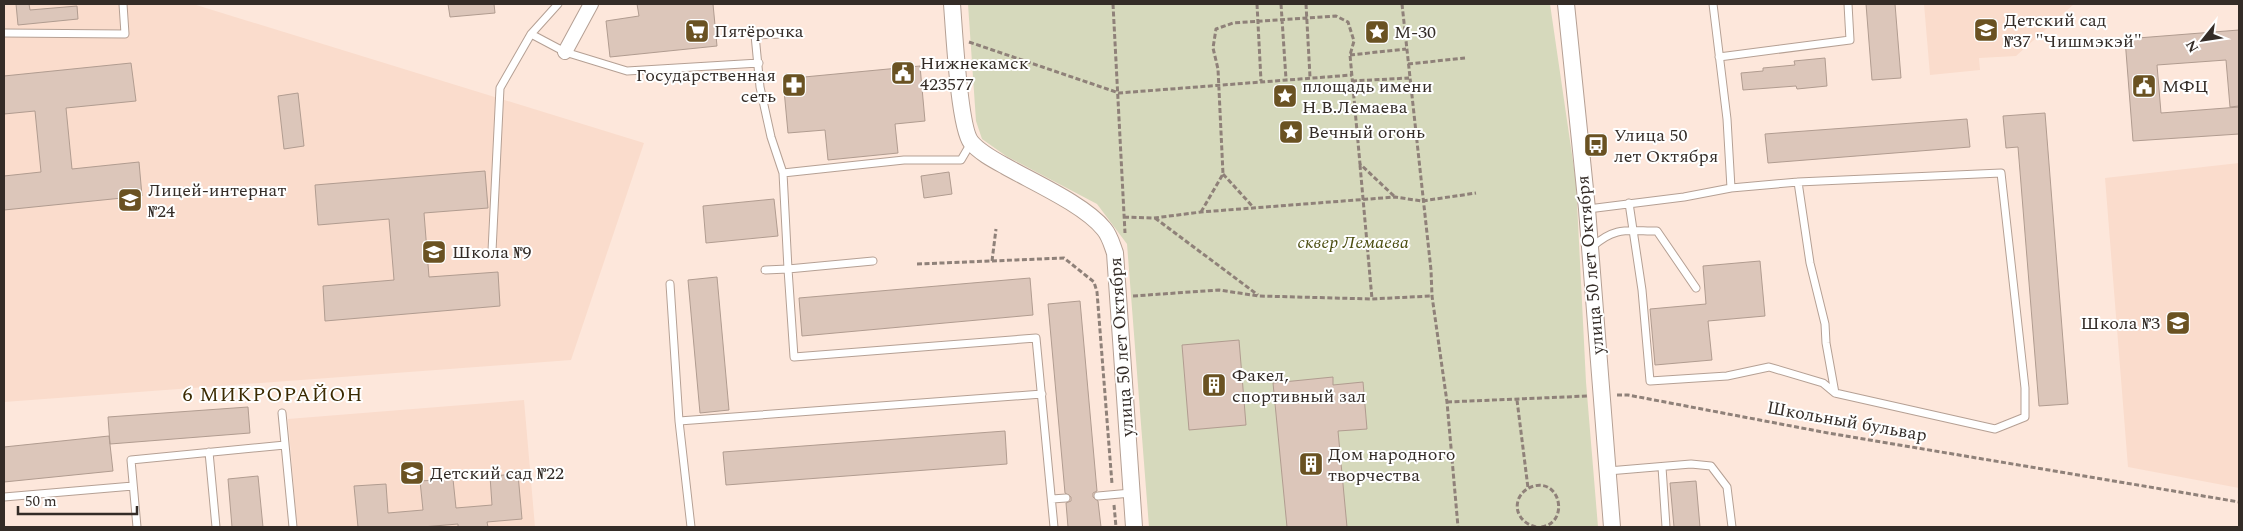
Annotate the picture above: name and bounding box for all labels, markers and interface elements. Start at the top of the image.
place label: Детский сад №37 "Чишмэкэй" [2004,7,2142,55]
north arrow [2178,15,2228,65]
school or university icon: Детский сад №37 "Чишмэкэй" [1973,17,1999,43]
supermarket icon: Пятёрочка [684,18,710,44]
place label: Пятёрочка [714,18,804,45]
place icon: М-30 [1364,19,1390,45]
place label: М-30 [1394,19,1436,46]
text: N [2180,36,2204,56]
place label: Нижнекамск 423577 [920,50,1029,98]
public building icon: Нижнекамск 423577 [890,60,916,86]
place label: Государственная сеть [636,62,776,110]
pharmacy icon: Государственная сеть [781,72,807,98]
place label: площадь имени Н.В.Лемаева [1302,73,1432,121]
public building icon: МФЦ [2131,73,2157,99]
place label: МФЦ [2162,73,2208,100]
place icon: площадь имени Н.В.Лемаева [1272,83,1298,109]
place icon: Вечный огонь [1278,119,1304,145]
place label: Вечный огонь [1308,119,1425,146]
place label: Улица 50 лет Октября [1614,122,1718,170]
bus stop icon: Улица 50 лет Октября [1583,132,1609,158]
street label: улица 50 лет Октября [1569,174,1612,357]
place label: Лицей-интернат №24 [148,177,286,225]
school or university icon: Лицей-интернат №24 [117,187,143,213]
park label: сквер Лемаева [1297,229,1409,256]
school or university icon: Школа №9 [421,239,447,265]
place label: Школа №9 [452,239,531,266]
street label: улица 50 лет Октября [1102,256,1141,439]
place label: Школа №3 [2081,310,2160,337]
school or university icon: Школа №3 [2165,310,2191,336]
place label: Факел, спортивный зал [1232,362,1366,410]
building icon: Факел, спортивный зал [1201,372,1227,398]
district label: 6 МИКРОРАЙОН [183,380,363,410]
street label: Школьный бульвар [1765,394,1929,449]
place label: Дом народного творчества [1328,441,1455,489]
building icon: Дом народного творчества [1298,451,1324,477]
school or university icon: Детский сад №22 [399,460,425,486]
place label: Детский сад №22 [430,460,564,487]
scale bar [18,484,136,516]
text: 50 m [25,490,57,513]

